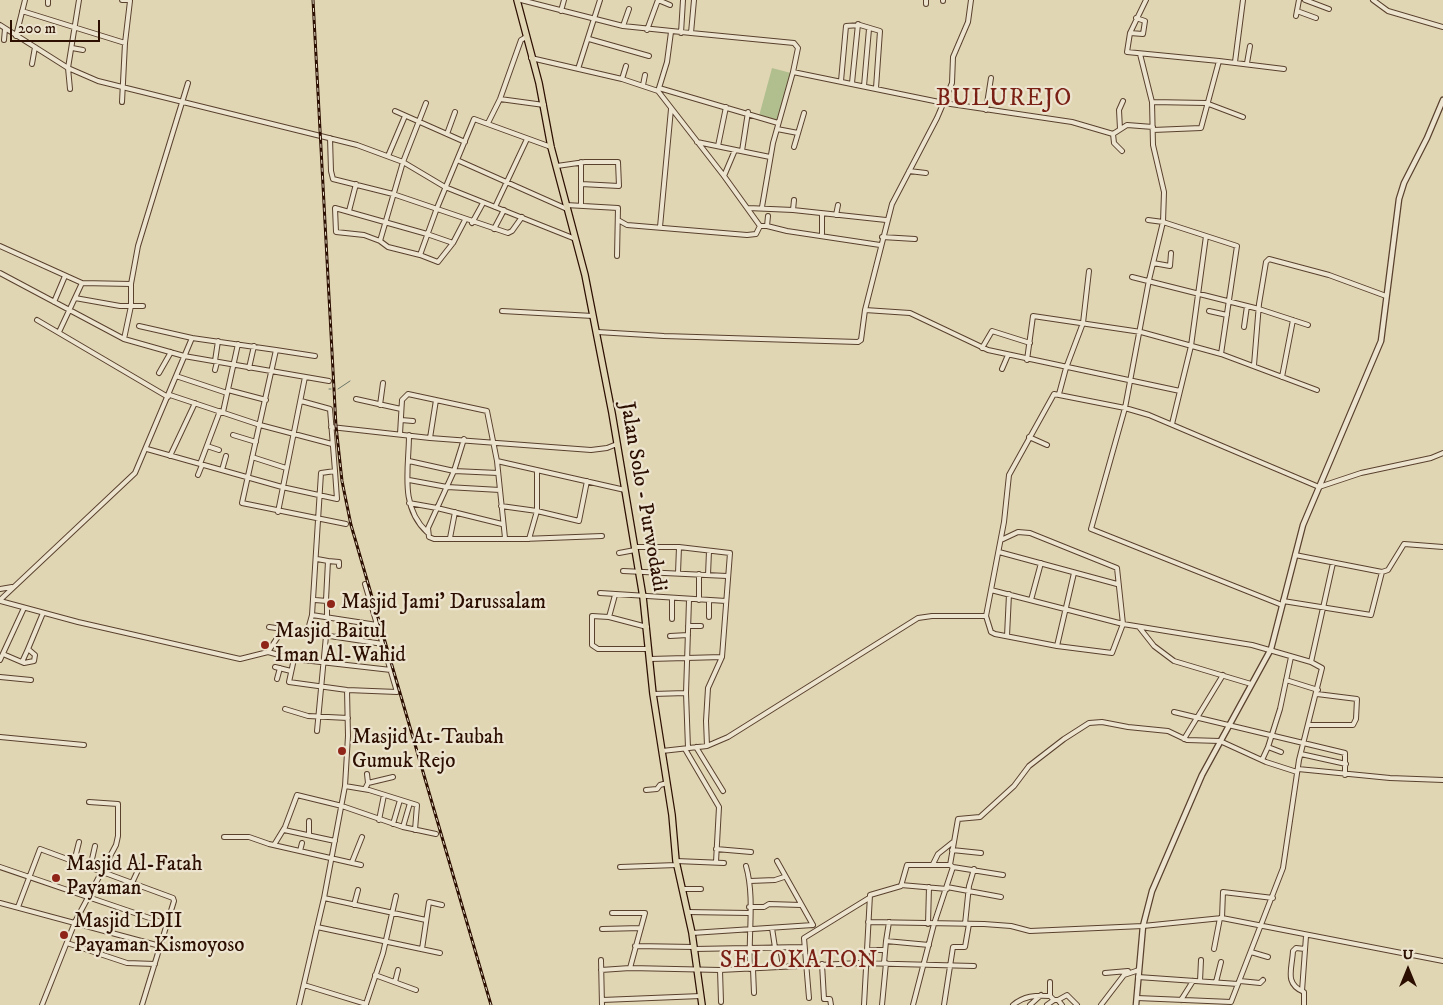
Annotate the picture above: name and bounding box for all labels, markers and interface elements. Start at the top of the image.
scale bar [12,10,102,42]
text: 200 m [18,19,56,38]
district label: BULUREJO [935,86,1073,114]
street label: Jalan Solo - Purwodadi [613,400,671,594]
place label: Masjid Jami' Darussalam [341,591,546,617]
marker: Masjid Jami' Darussalam [325,598,337,610]
place label: Masjid Baitul Iman Al-Wahid [275,620,406,670]
marker: Masjid Baitul Iman Al-Wahid [259,639,271,651]
place label: Masjid At-Taubah Gumuk Rejo [352,726,504,776]
marker: Masjid At-Taubah Gumuk Rejo [336,745,348,757]
place label: Masjid Al-Fatah Payaman [66,853,203,903]
marker: Masjid Al-Fatah Payaman [50,872,62,884]
place label: Masjid LDII Payaman Kismoyoso [74,910,244,960]
marker: Masjid LDII Payaman Kismoyoso [58,929,70,941]
north arrow [1383,945,1433,995]
text: U [1403,946,1413,964]
district label: SELOKATON [719,948,879,976]

